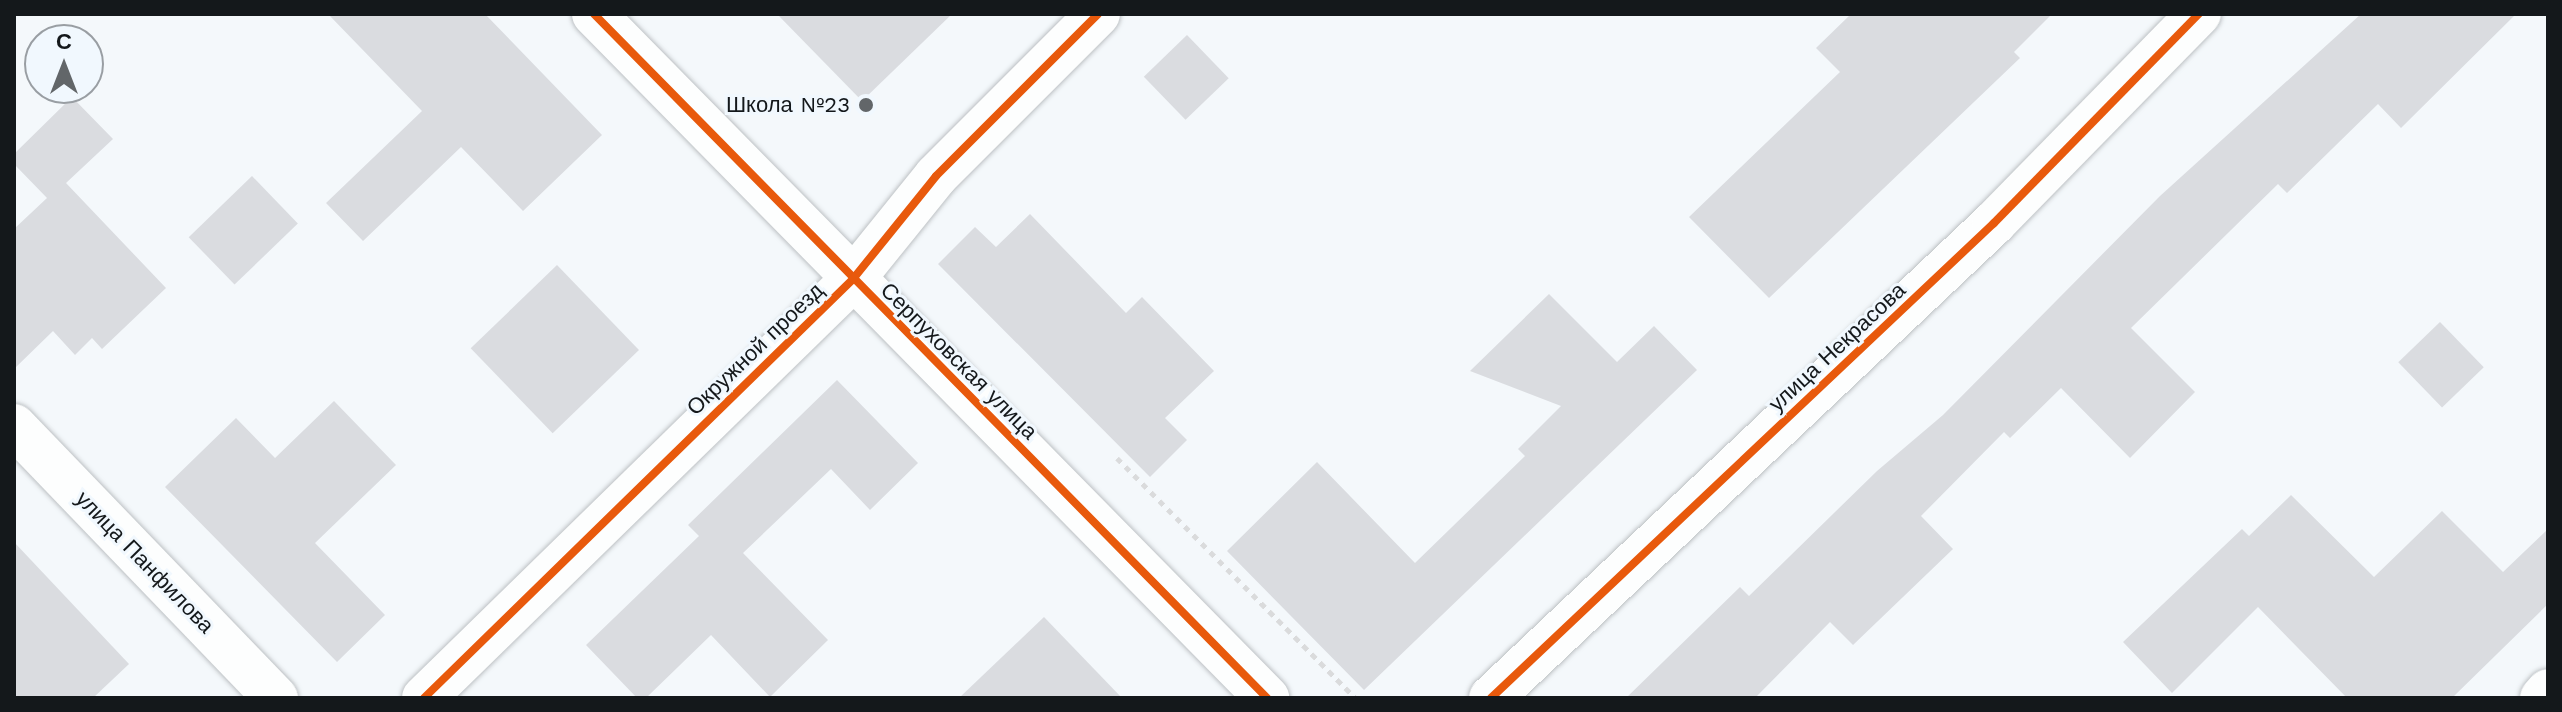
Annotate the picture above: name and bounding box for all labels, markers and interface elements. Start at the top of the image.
north arrow [24,24,104,104]
text: С [56,29,72,54]
place label: Школа №23 [726,92,850,118]
marker: Школа №23 [857,96,875,114]
street label: Окружной проезд [681,277,829,421]
street label: Серпуховская улица [875,277,1043,445]
street label: улица Некрасова [1763,277,1911,417]
street label: улица Панфилова [70,485,220,639]

